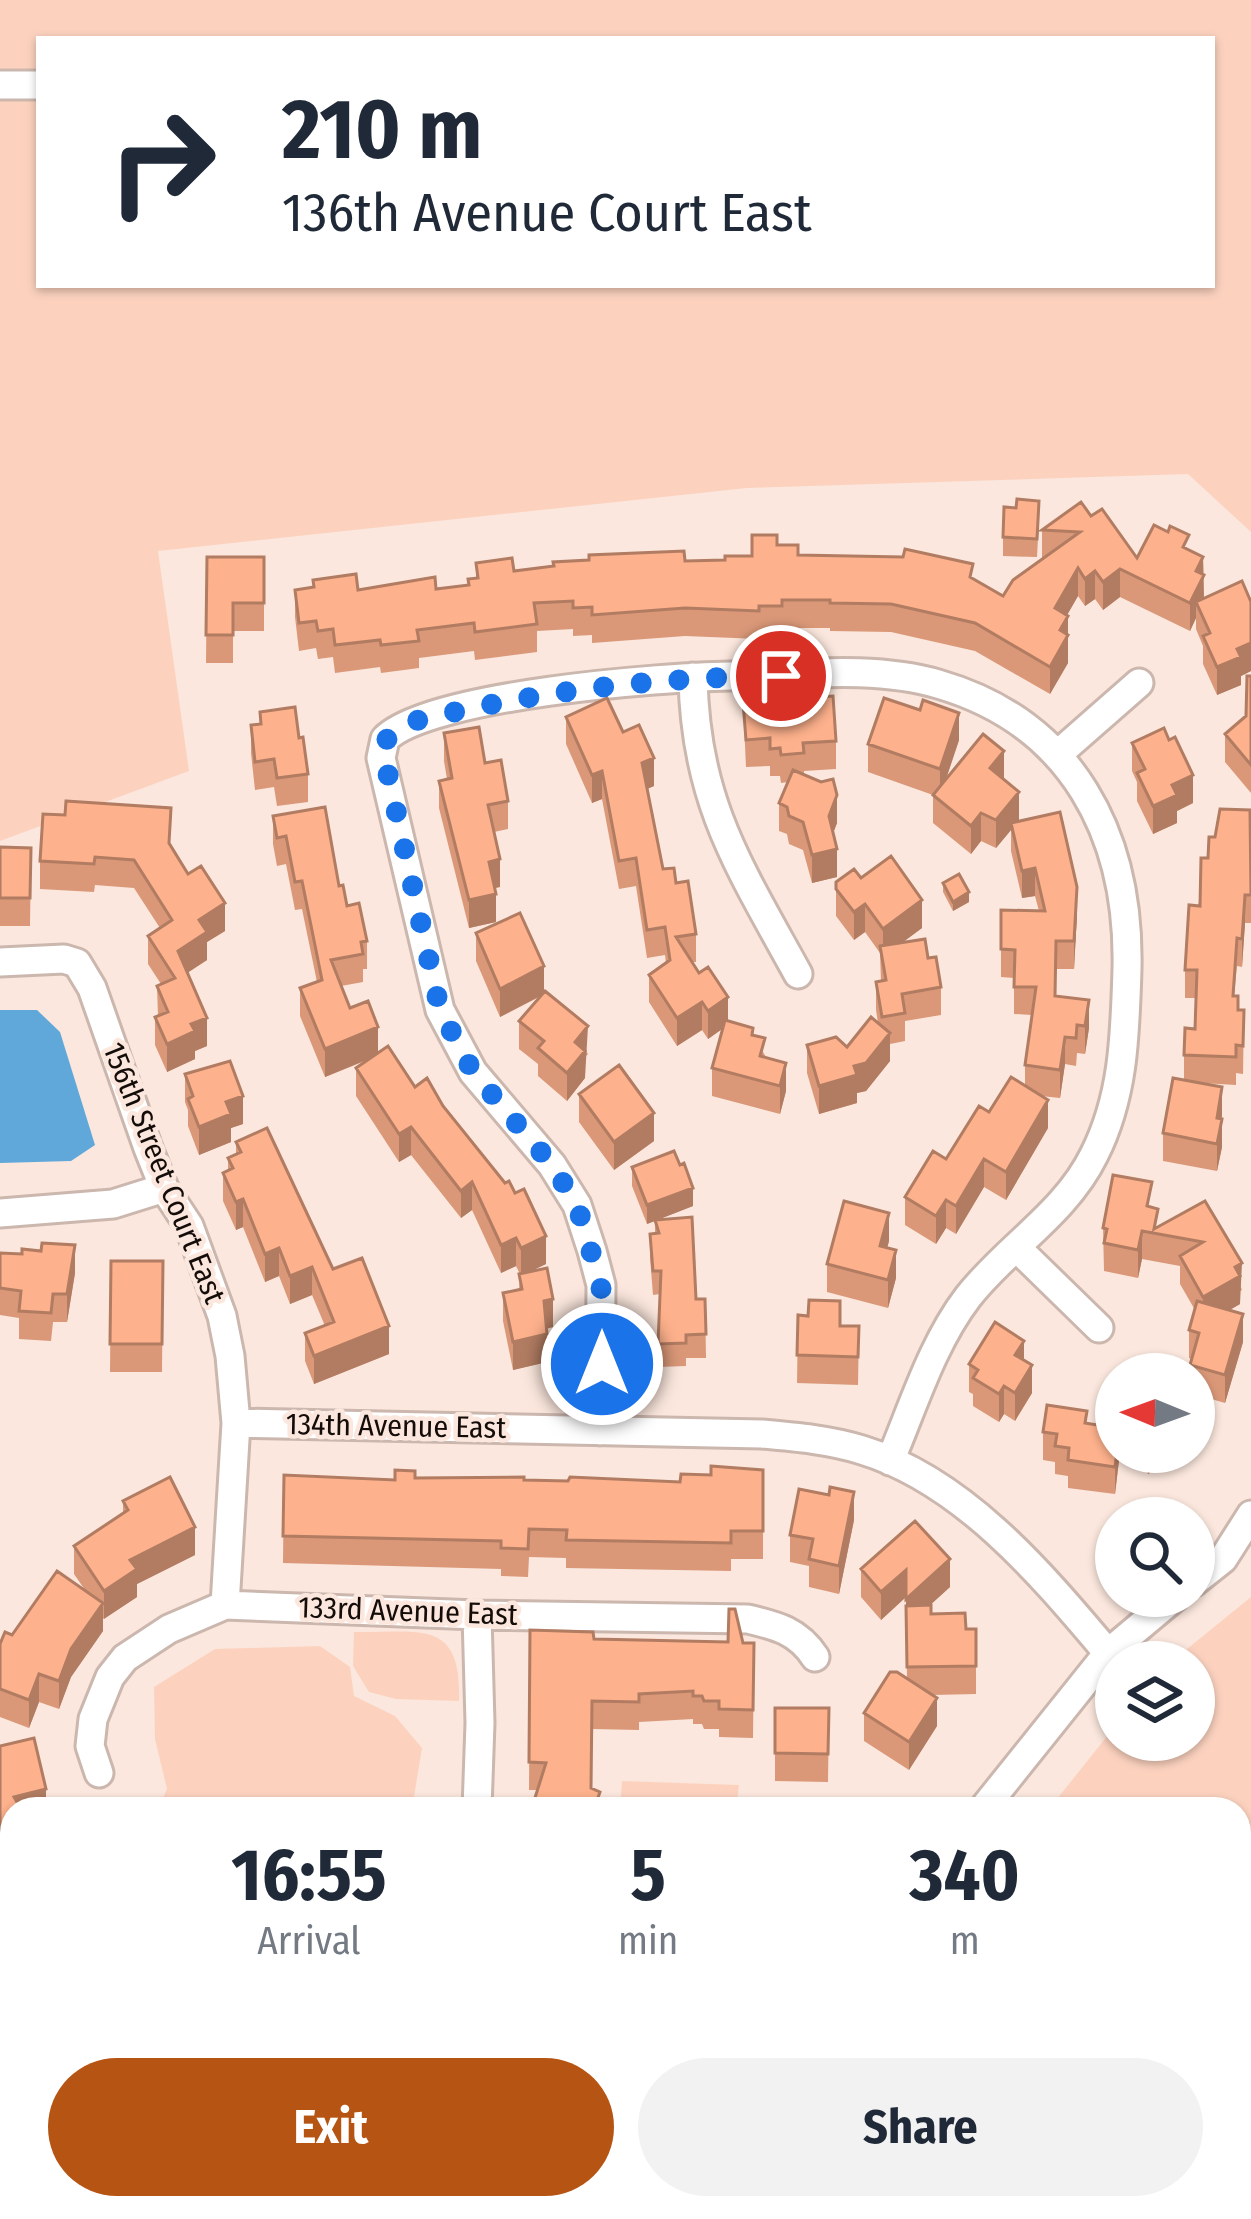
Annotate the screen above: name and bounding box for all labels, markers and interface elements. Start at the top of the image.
text: 210 m [282,79,482,180]
icon: right [84,84,240,240]
text: 136th Avenue Court East [282,181,812,245]
pin [730,625,832,727]
icon: arrive [748,643,814,709]
street label: 156th Street Court East [95,1037,233,1309]
position arrow [539,1301,665,1427]
north arrow [1095,1353,1215,1473]
map controls [1095,1353,1215,1761]
street label: 134th Avenue East [286,1406,507,1446]
button: search [1095,1497,1215,1617]
street label: 133rd Avenue East [298,1589,519,1633]
button: layers [1095,1641,1215,1761]
text: 16:55 [231,1833,387,1919]
text: 5 [630,1833,666,1919]
text: 340 [910,1833,1020,1919]
text: Arrival [257,1918,361,1964]
text: min [618,1918,678,1964]
text: m [950,1918,980,1964]
button: Exit [48,2058,614,2196]
button: Share [638,2058,1203,2196]

